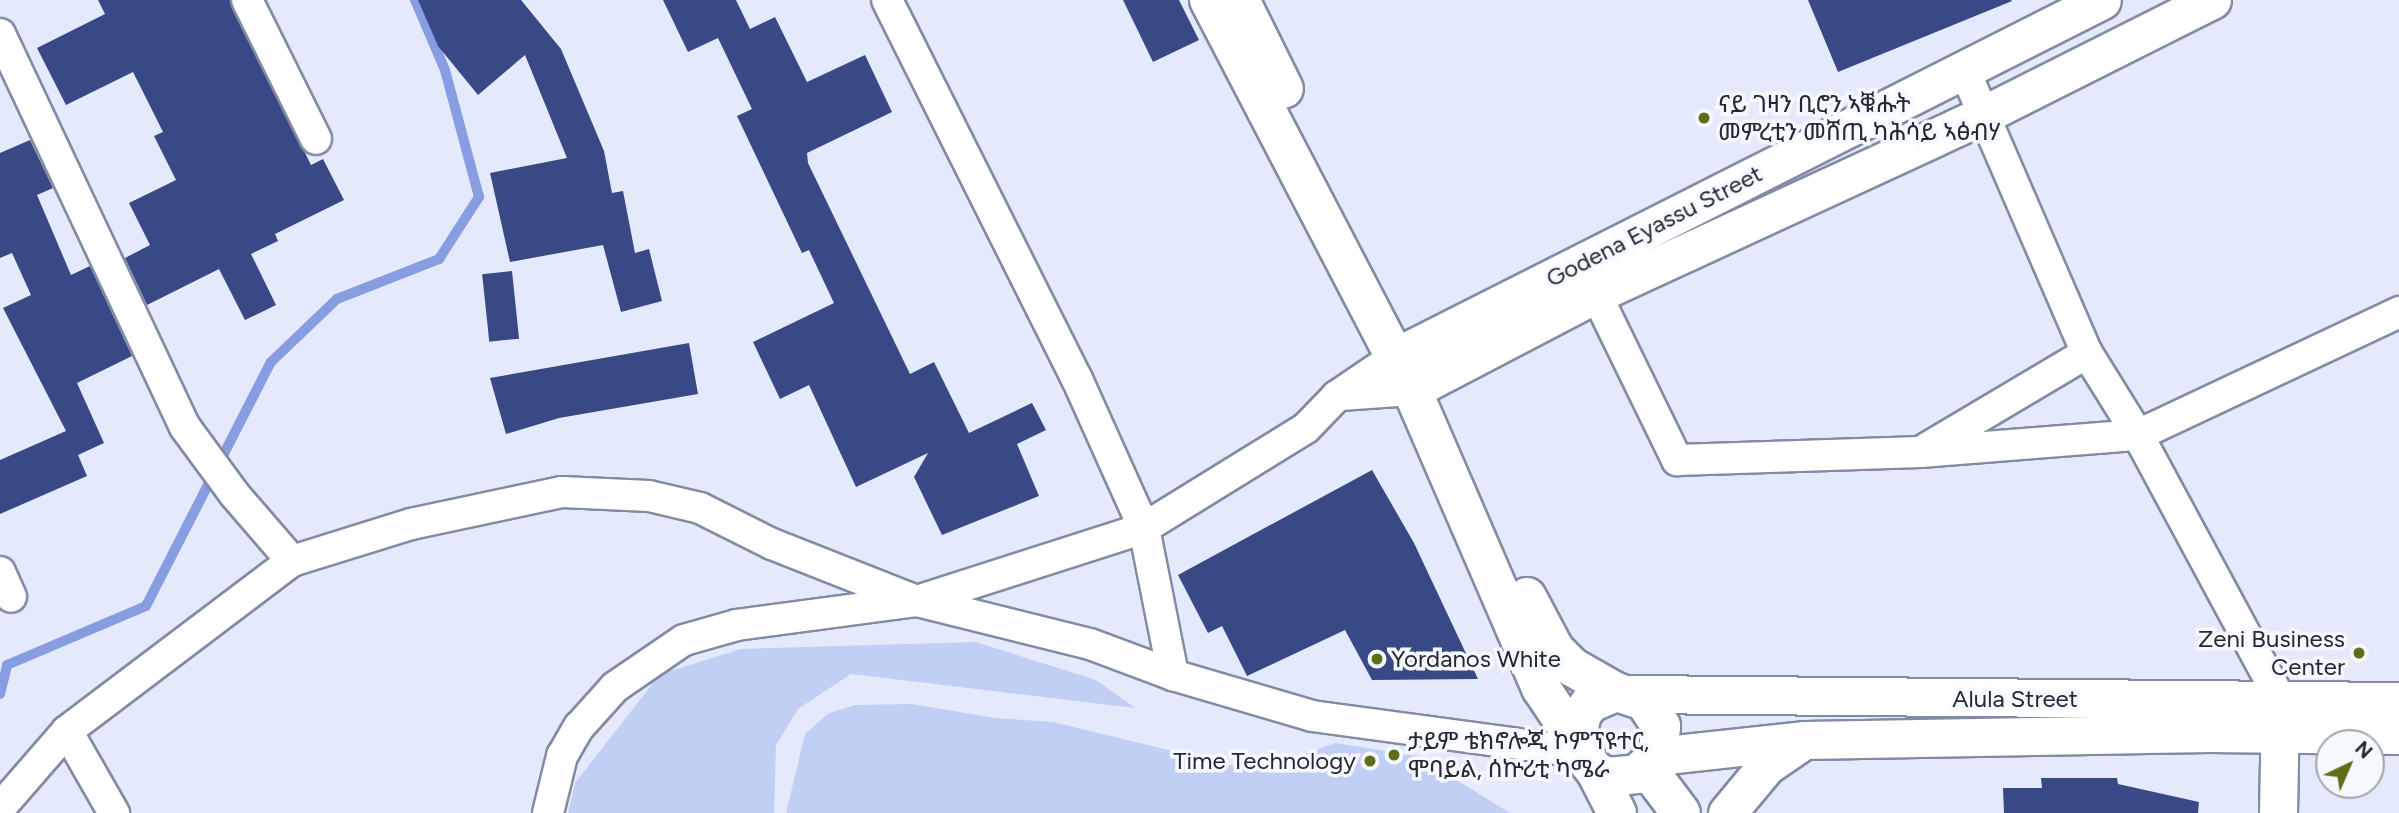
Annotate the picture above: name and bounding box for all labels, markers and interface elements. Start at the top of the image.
place label: ናይ ገዛን ቢሮን ኣቑሑት መምረቲን መሸጢ ካሕሳይ ኣፅብሃ [1718,90,2001,146]
marker: ናይ ገዛን ቢሮን ኣቑሑት መምረቲን መሸጢ ካሕሳይ ኣፅብሃ [1696,110,1712,126]
street label: Godena Eyassu Street [1541,159,1767,293]
place label: Zeni Business Center [2198,625,2345,681]
place label: Yordanos White [1391,645,1561,673]
marker: Zeni Business Center [2351,645,2367,661]
marker: Yordanos White [1369,651,1385,667]
street label: Alula Street [1952,685,2078,713]
place label: ታይም ቴክኖሎጂ ኮምፕዩተር, ሞባይል, ሰኵሪቲ ካሜራ [1408,727,1649,783]
north arrow [2315,729,2385,799]
text: N [2350,737,2377,763]
place label: Time Technology [1173,747,1356,775]
marker: ታይም ቴክኖሎጂ ኮምፕዩተር, ሞባይል, ሰኵሪቲ ካሜራ [1386,747,1402,763]
marker: Time Technology [1362,753,1378,769]

